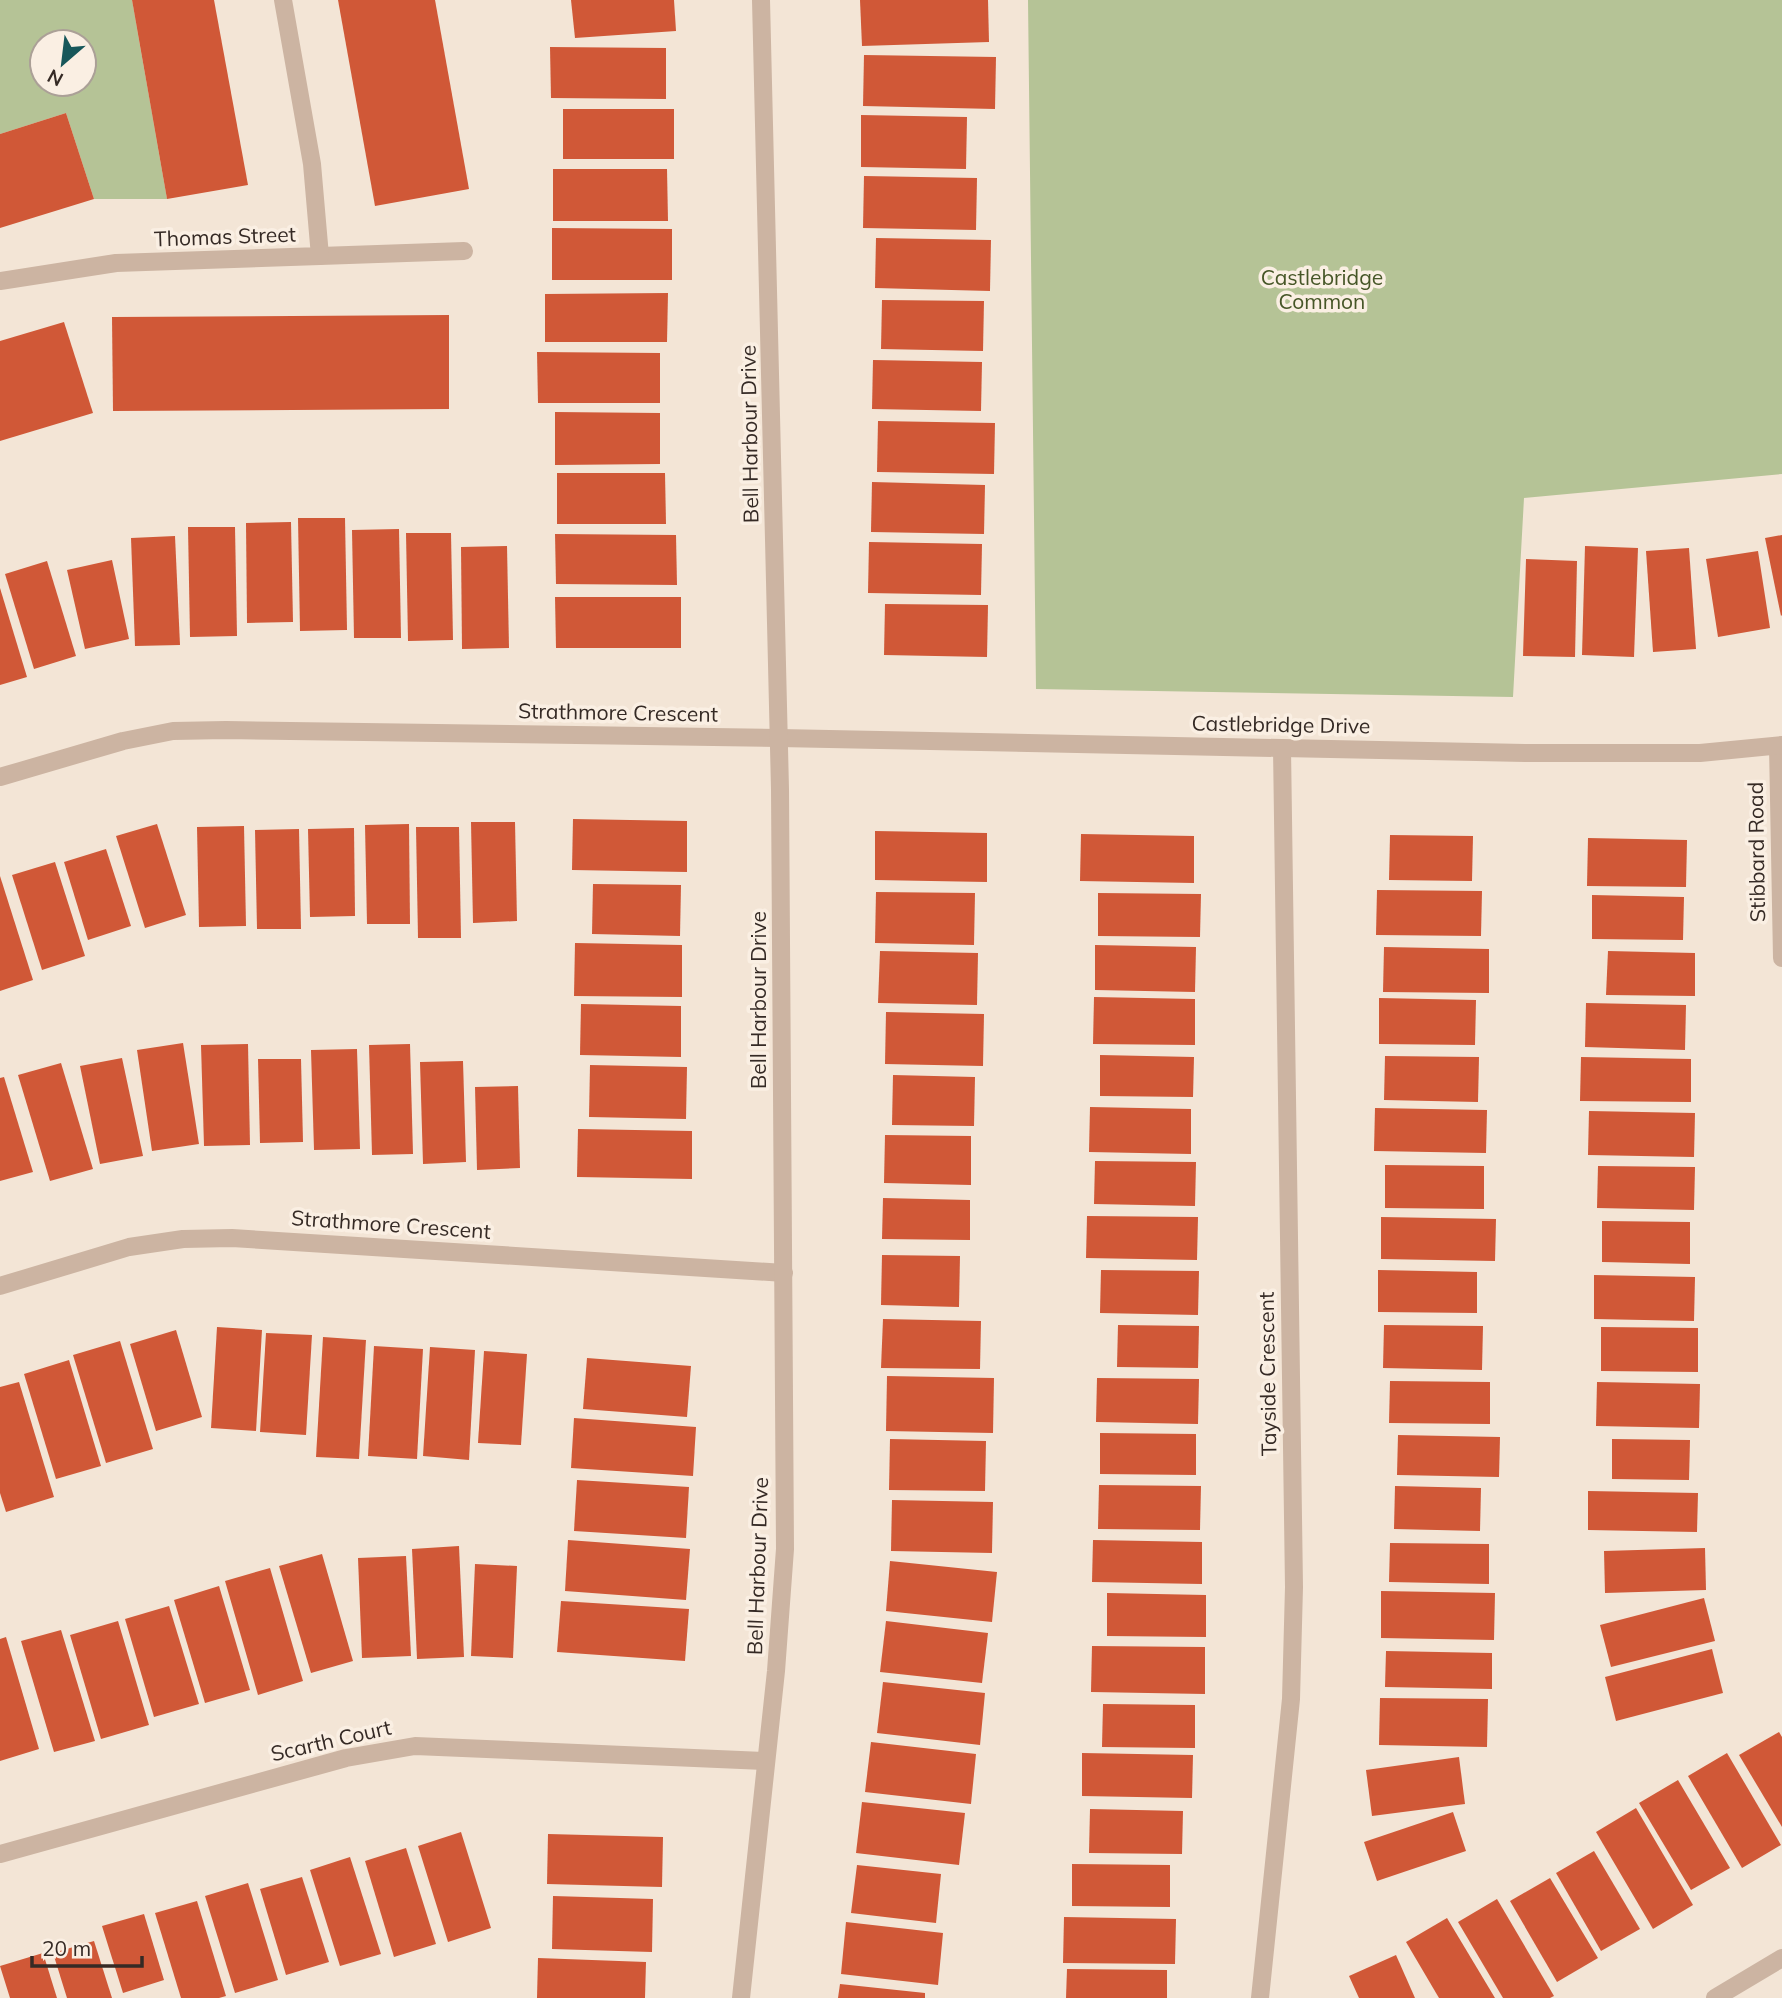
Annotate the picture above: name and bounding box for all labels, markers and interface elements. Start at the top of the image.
north arrow [28,28,98,98]
text: N [43,64,67,92]
street label: Thomas Street [154,221,296,251]
park label: Castlebridge Common [1261,264,1383,314]
street label: Bell Harbour Drive [734,345,764,523]
street label: Strathmore Crescent [518,697,718,727]
street label: Castlebridge Drive [1191,709,1371,739]
street label: Stibbard Road [1742,782,1770,922]
street label: Bell Harbour Drive [745,911,771,1089]
street label: Strathmore Crescent [290,1204,492,1244]
street label: Tayside Crescent [1253,1292,1281,1456]
street label: Bell Harbour Drive [741,1477,773,1655]
street label: Scarth Court [268,1714,393,1766]
scale bar [32,1924,142,1968]
text: 20 m [42,1935,91,1961]

